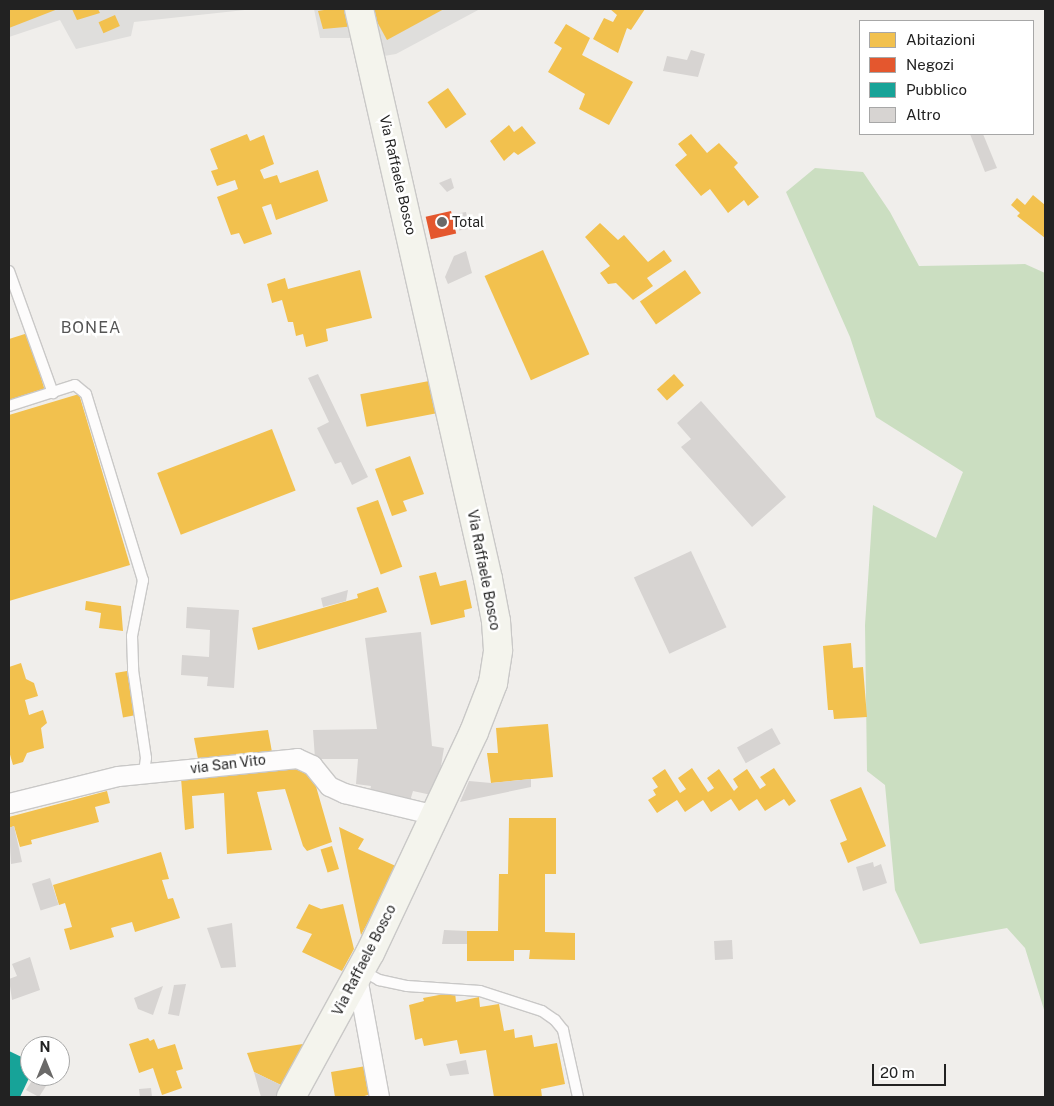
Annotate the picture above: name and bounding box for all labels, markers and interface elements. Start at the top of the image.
legend [859,20,1034,135]
text: Abitazioni [906,31,975,48]
text: Negozi [906,56,954,73]
text: Pubblico [906,81,967,98]
text: Altro [906,106,941,123]
street label: Via Raffaele Bosco [376,113,420,237]
place label: Total [452,214,484,230]
marker: Total [436,216,448,228]
district label: BONEA [60,318,122,338]
street label: Via Raffaele Bosco [464,508,504,632]
street label: via San Vito [189,751,267,777]
street label: Via Raffaele Bosco [329,902,399,1018]
north arrow [20,1036,70,1086]
text: N [40,1039,50,1055]
scale bar [874,1054,948,1086]
text: 20 m [880,1064,915,1081]

